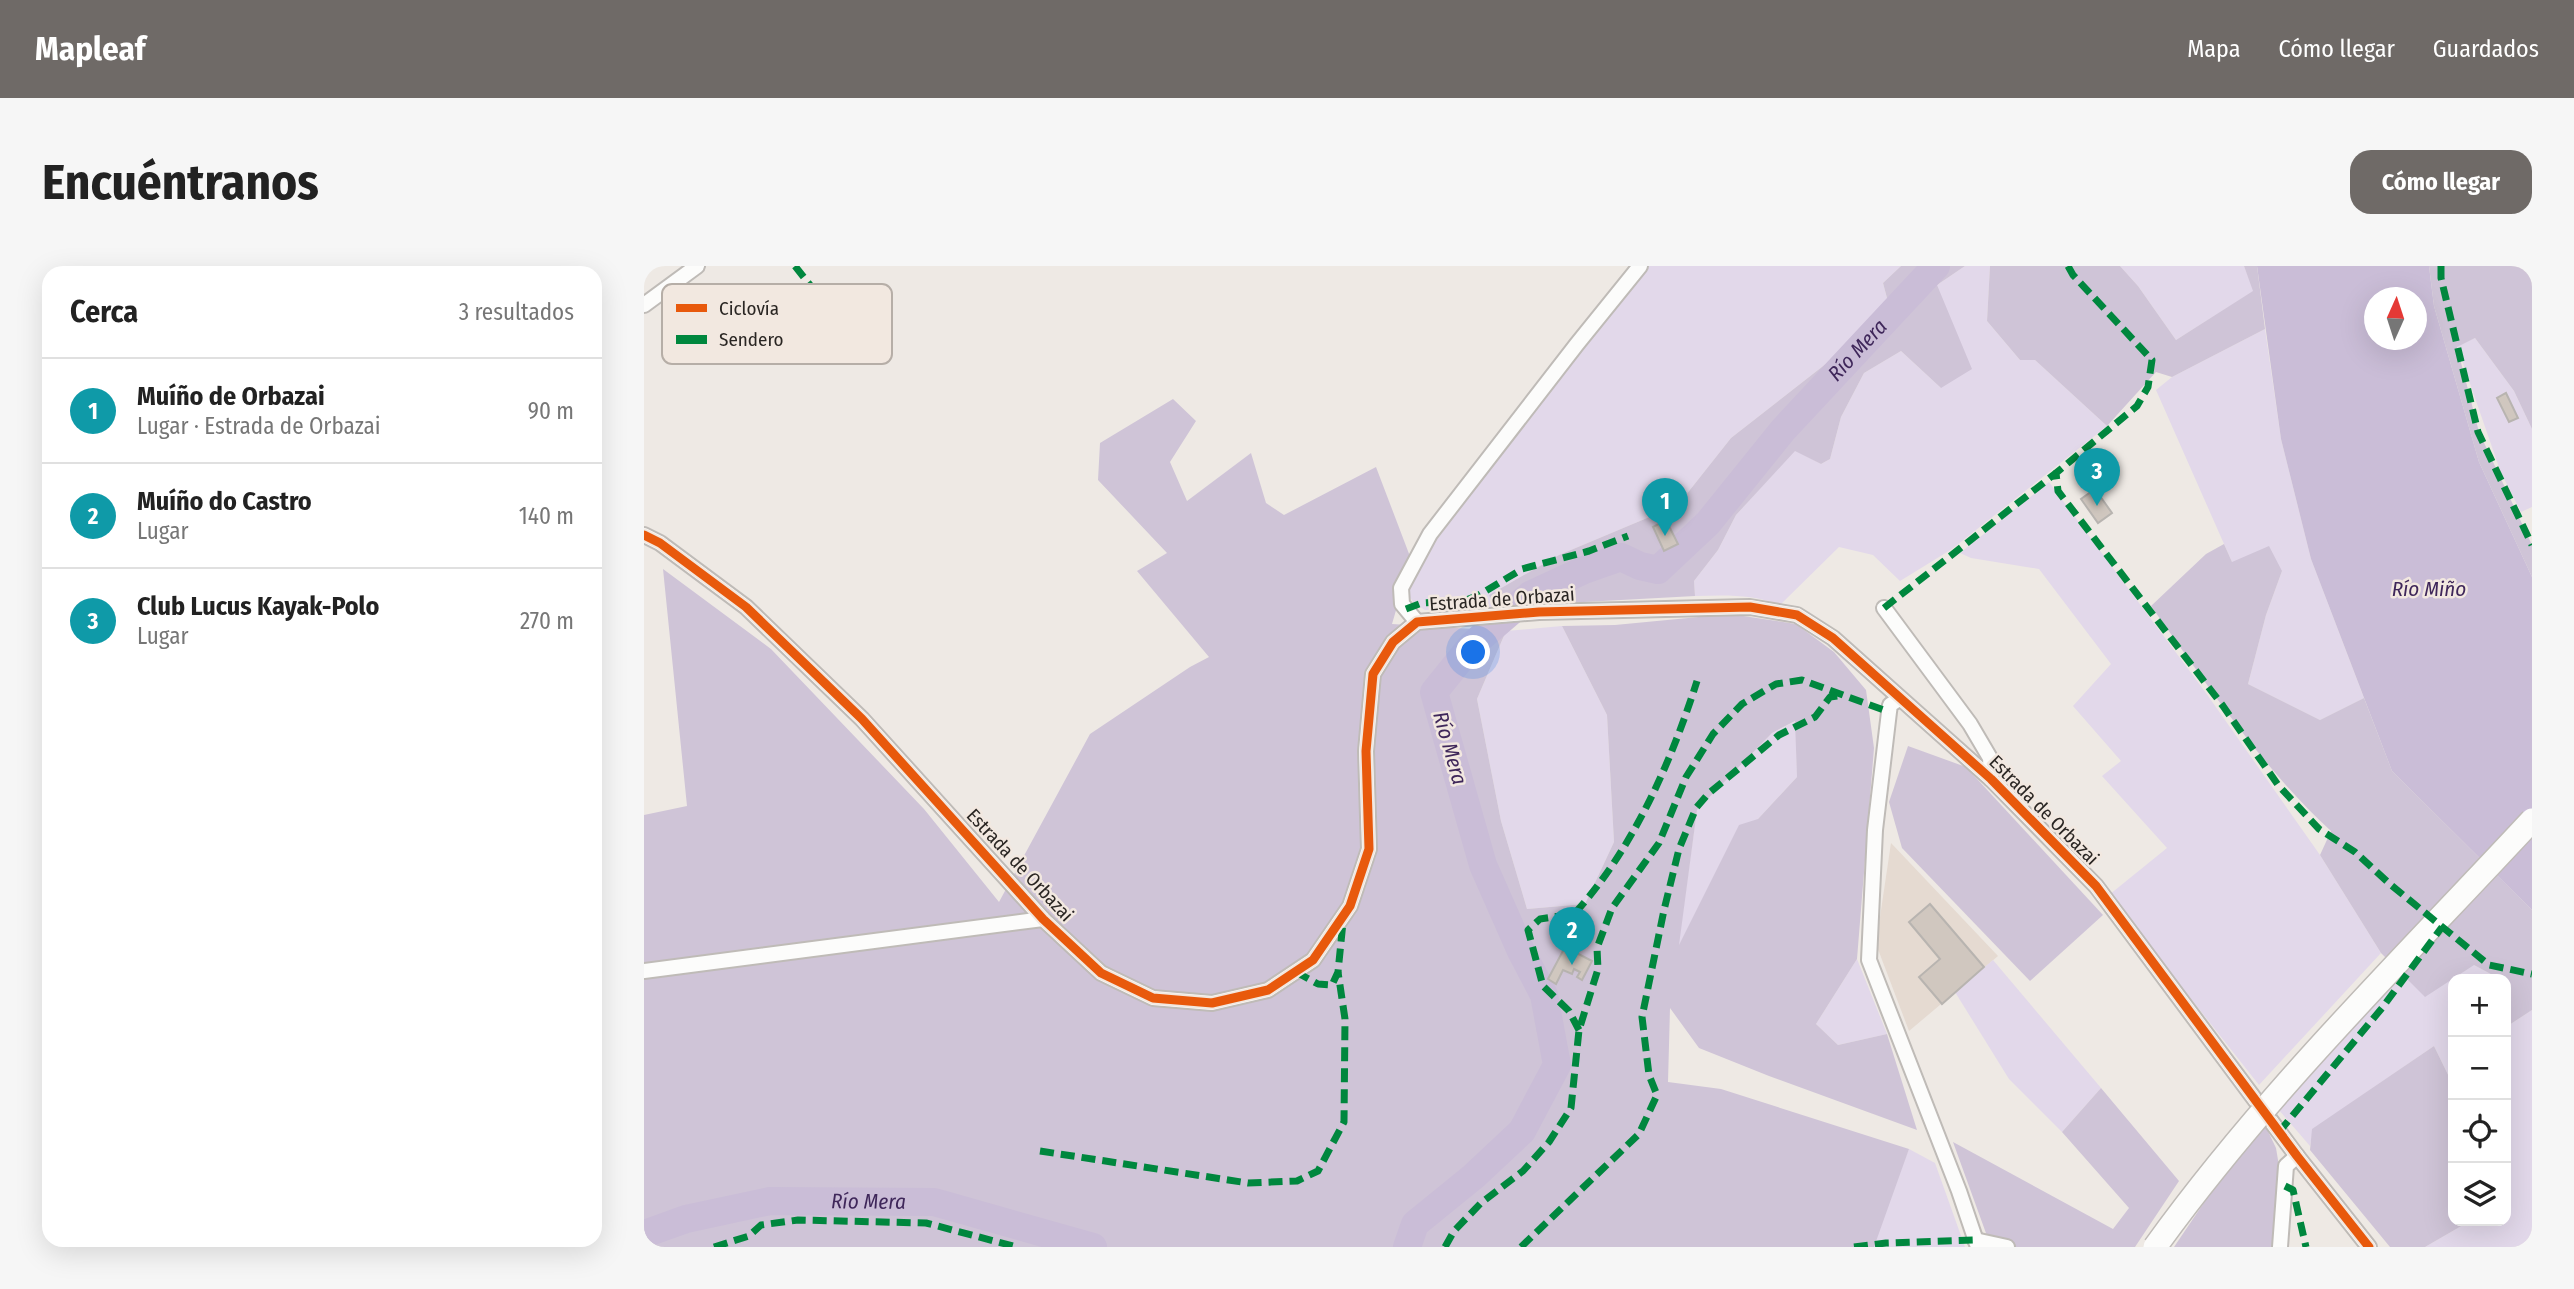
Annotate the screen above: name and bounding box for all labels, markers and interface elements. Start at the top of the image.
text: Mapleaf [35,29,146,69]
text: Mapa [2187,35,2240,63]
text: Cómo llegar [2278,35,2395,63]
text: Guardados [2433,35,2539,63]
button: Cómo llegar [2350,150,2532,214]
text: Encuéntranos [42,153,319,212]
legend [662,284,892,364]
north arrow [2364,287,2427,350]
text: Cerca [70,294,138,330]
text: Ciclovía [719,297,779,320]
text: 3 resultados [459,298,574,326]
water label: Río Mera [1822,314,1893,386]
text: Sendero [719,328,784,351]
text: Muíño de Orbazai [137,381,325,412]
text: 1 [88,397,98,425]
text: 90 m [528,397,574,425]
text: Lugar · Estrada de Orbazai [137,412,381,440]
pin: 3 [2074,448,2120,506]
pin: 1 [1642,478,1688,536]
text: Muíño do Castro [137,486,312,517]
text: 2 [88,502,98,530]
text: 140 m [519,502,574,530]
text: Lugar [137,517,189,545]
water label: Río Miño [2392,576,2466,602]
street label: Estrada de Orbazai [1429,582,1575,616]
text: Club Lucus Kayak-Polo [137,591,379,622]
text: 3 [88,607,98,635]
text: 270 m [520,607,574,635]
text: Lugar [137,622,189,650]
your location [1456,635,1490,669]
water label: Río Mera [1427,708,1473,788]
street label: Estrada de Orbazai [1984,750,2104,870]
street label: Estrada de Orbazai [962,804,1078,926]
pin: 2 [1549,907,1595,965]
map controls [2448,974,2511,1226]
button: + [2448,974,2511,1037]
button: − [2448,1037,2511,1100]
button: locate [2448,1100,2511,1163]
button: layers [2448,1163,2511,1226]
water label: Río Mera [831,1188,906,1215]

